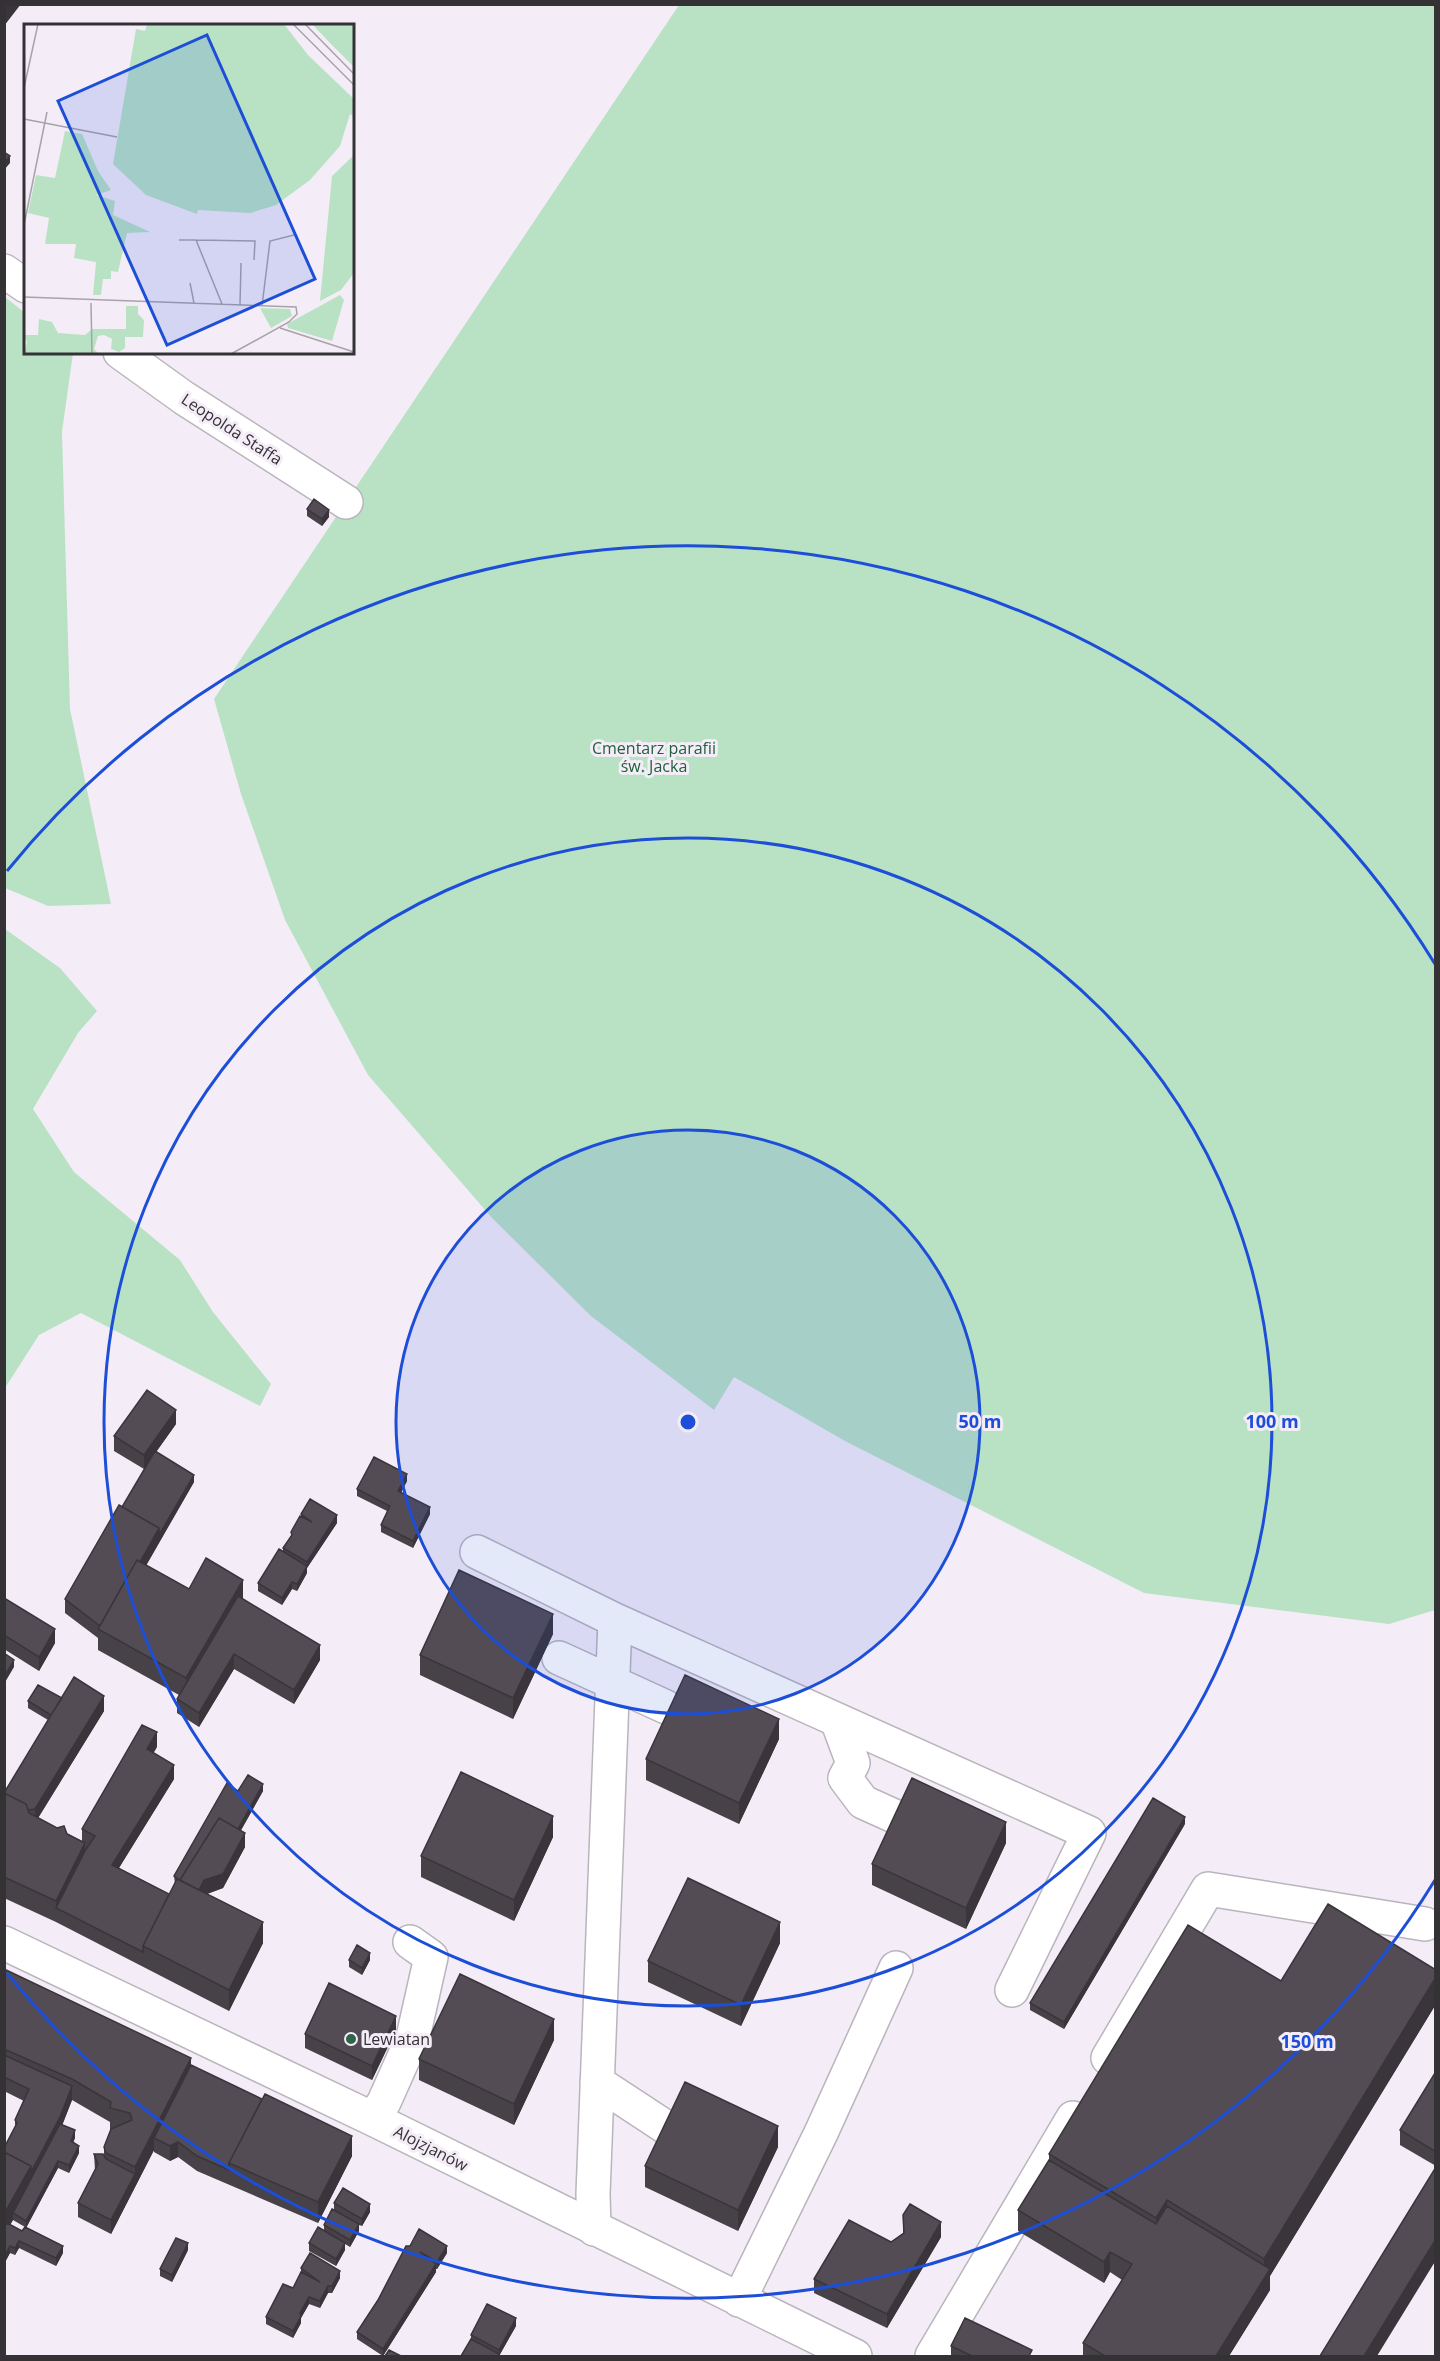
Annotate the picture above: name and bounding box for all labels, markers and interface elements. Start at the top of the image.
inset map [24,24,354,354]
street label: Leopolda Staffa [177,388,287,470]
park label: Cmentarz parafii św. Jacka [592,737,716,777]
text: 50 m [959,1409,1001,1433]
text: 100 m [1245,1409,1299,1433]
centre of rings [678,1412,698,1432]
place label: Lewiatan [363,2028,430,2050]
text: 150 m [1280,2029,1334,2053]
marker: Lewiatan [344,2032,358,2046]
street label: Alojzjanów [390,2120,472,2176]

